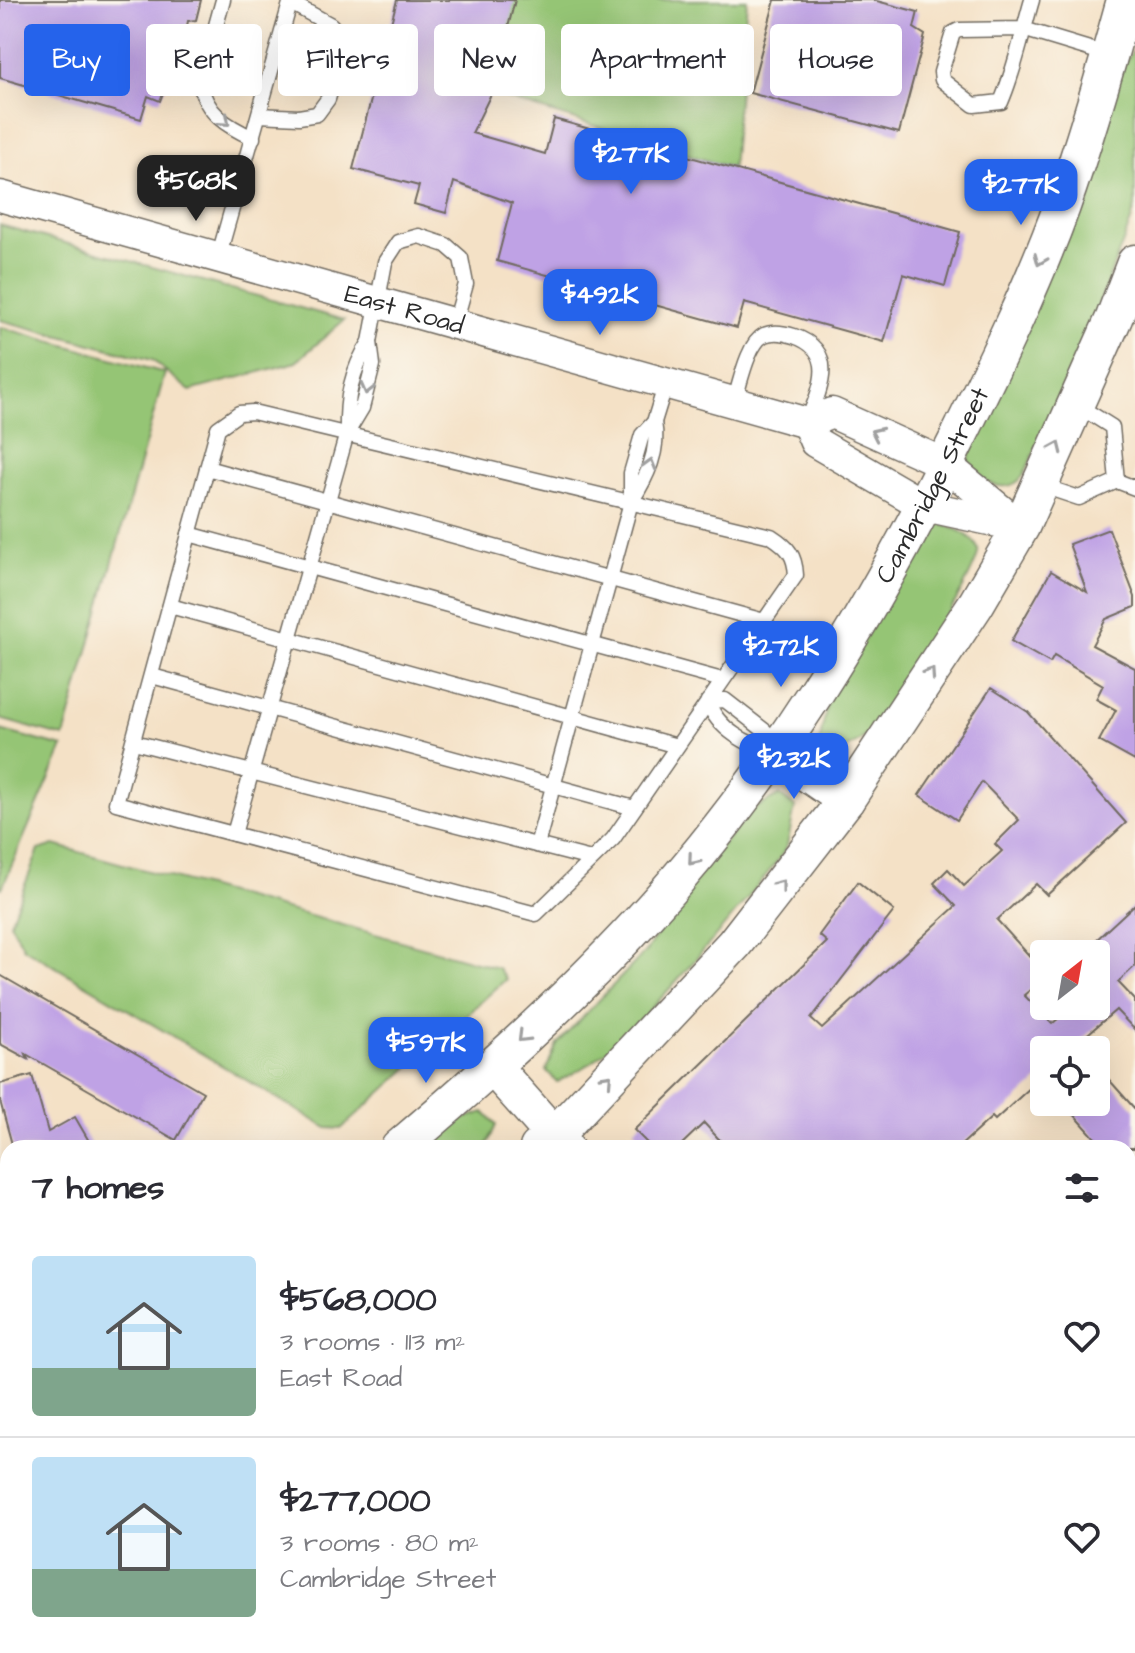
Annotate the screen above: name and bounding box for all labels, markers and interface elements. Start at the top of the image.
chip: Buy [24,24,130,96]
chip: Rent [146,24,262,96]
chip: Filters [278,24,418,96]
chip: New [434,24,545,96]
chip: Apartment [561,24,754,96]
chip: House [770,24,902,96]
one-way arrow [216,111,231,126]
pin: $277K [575,128,687,196]
text: $277K [592,136,670,172]
pin: $568K [140,155,252,223]
pin: $277K [965,159,1077,227]
text: $568K [155,163,237,199]
text: $277K [982,167,1060,203]
one-way arrow [1033,252,1050,266]
pin: $492K [544,269,656,337]
street label: East Road [341,276,468,344]
text: $492K [561,277,639,313]
street label: Cambridge Street [867,381,998,590]
one-way arrow [359,382,376,396]
one-way arrow [870,427,884,443]
one-way arrow [1047,441,1063,455]
one-way arrow [641,457,658,471]
pin: $272K [725,621,837,689]
text: $272K [743,629,819,665]
one-way arrow [921,667,936,682]
pin: $232K [738,733,850,801]
text: $232K [757,741,831,777]
one-way arrow [688,850,703,865]
one-way arrow [770,879,784,894]
north arrow [1030,940,1110,1020]
map controls [1030,940,1110,1116]
pin: $597K [370,1017,482,1085]
text: $597K [386,1025,466,1061]
one-way arrow [518,1028,533,1042]
button: locate [1030,1036,1110,1116]
one-way arrow [598,1074,612,1088]
text: 7 homes [32,1164,164,1212]
icon: filters [1060,1166,1104,1210]
text: $568,000 [280,1276,437,1324]
icon: home [96,1288,192,1384]
icon: heart [1060,1314,1104,1358]
text: 3 rooms · 113 m² [280,1324,465,1360]
text: East Road [280,1360,402,1396]
text: $277,000 [280,1477,431,1525]
icon: home [96,1489,192,1585]
icon: heart [1060,1515,1104,1559]
text: 3 rooms · 80 m² [280,1525,479,1561]
text: Cambridge Street [280,1561,496,1597]

